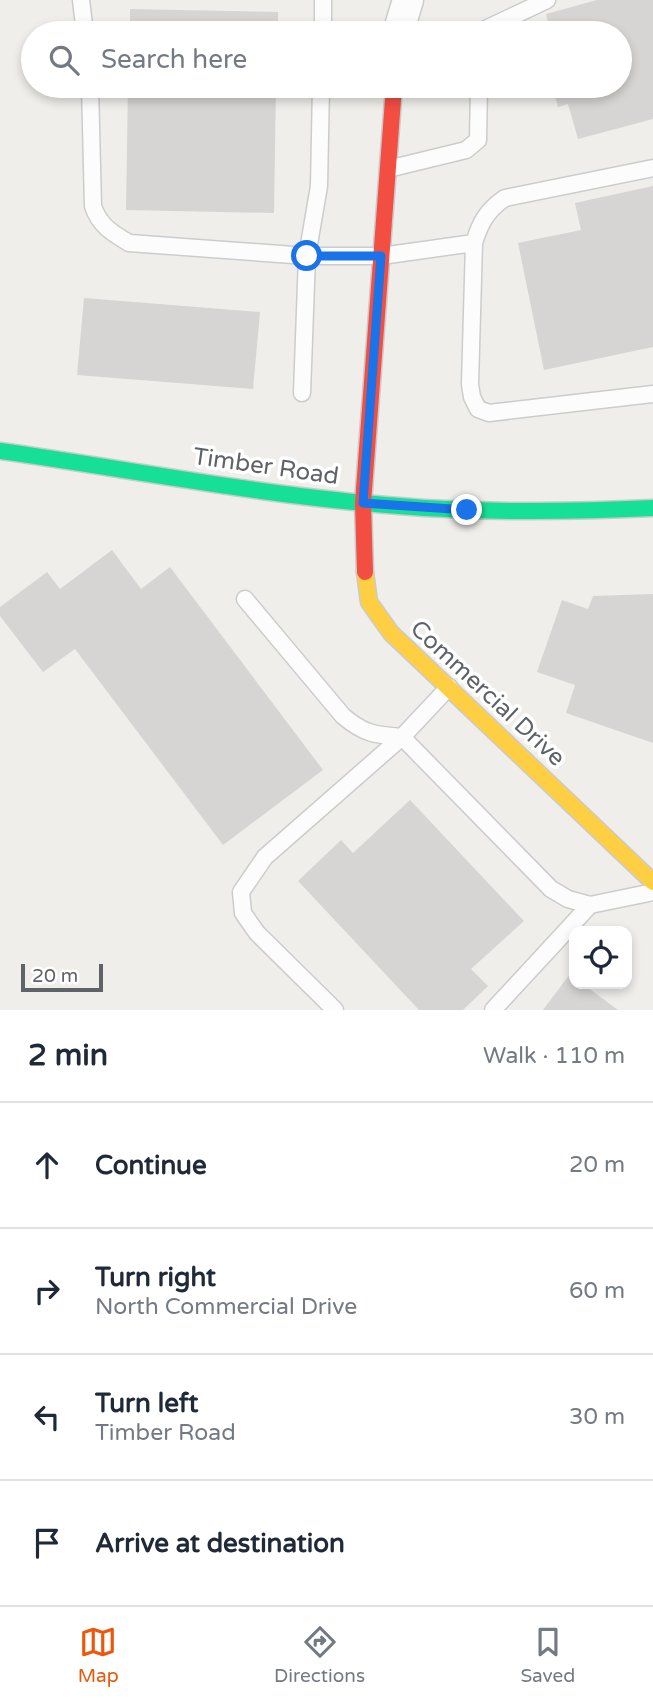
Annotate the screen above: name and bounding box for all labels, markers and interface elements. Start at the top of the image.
search box [21,21,632,98]
icon: search [45,41,83,79]
text: Search here [101,44,247,75]
route start [291,240,322,271]
street label: Timber Road [191,442,341,491]
route end [451,494,482,525]
street label: Commercial Drive [404,614,571,772]
map controls [569,926,632,989]
button: locate [569,926,632,989]
scale bar [21,961,103,993]
text: 20 m [32,965,78,987]
text: 2 min [28,1037,108,1074]
text: Walk · 110 m [483,1042,625,1070]
icon: ahead [28,1146,66,1184]
text: Continue [95,1150,207,1181]
text: 20 m [569,1151,625,1179]
text: Turn right [95,1262,216,1293]
icon: right [28,1272,66,1310]
text: 60 m [569,1277,625,1305]
text: North Commercial Drive [95,1293,357,1321]
text: Turn left [95,1388,198,1419]
icon: left [28,1398,66,1436]
text: 30 m [569,1403,625,1431]
text: Timber Road [95,1419,236,1447]
icon: arrive [28,1524,66,1562]
text: Arrive at destination [95,1528,345,1559]
tab: Map [78,1623,119,1687]
tab: Directions [274,1623,365,1687]
tab: Saved [520,1623,575,1687]

